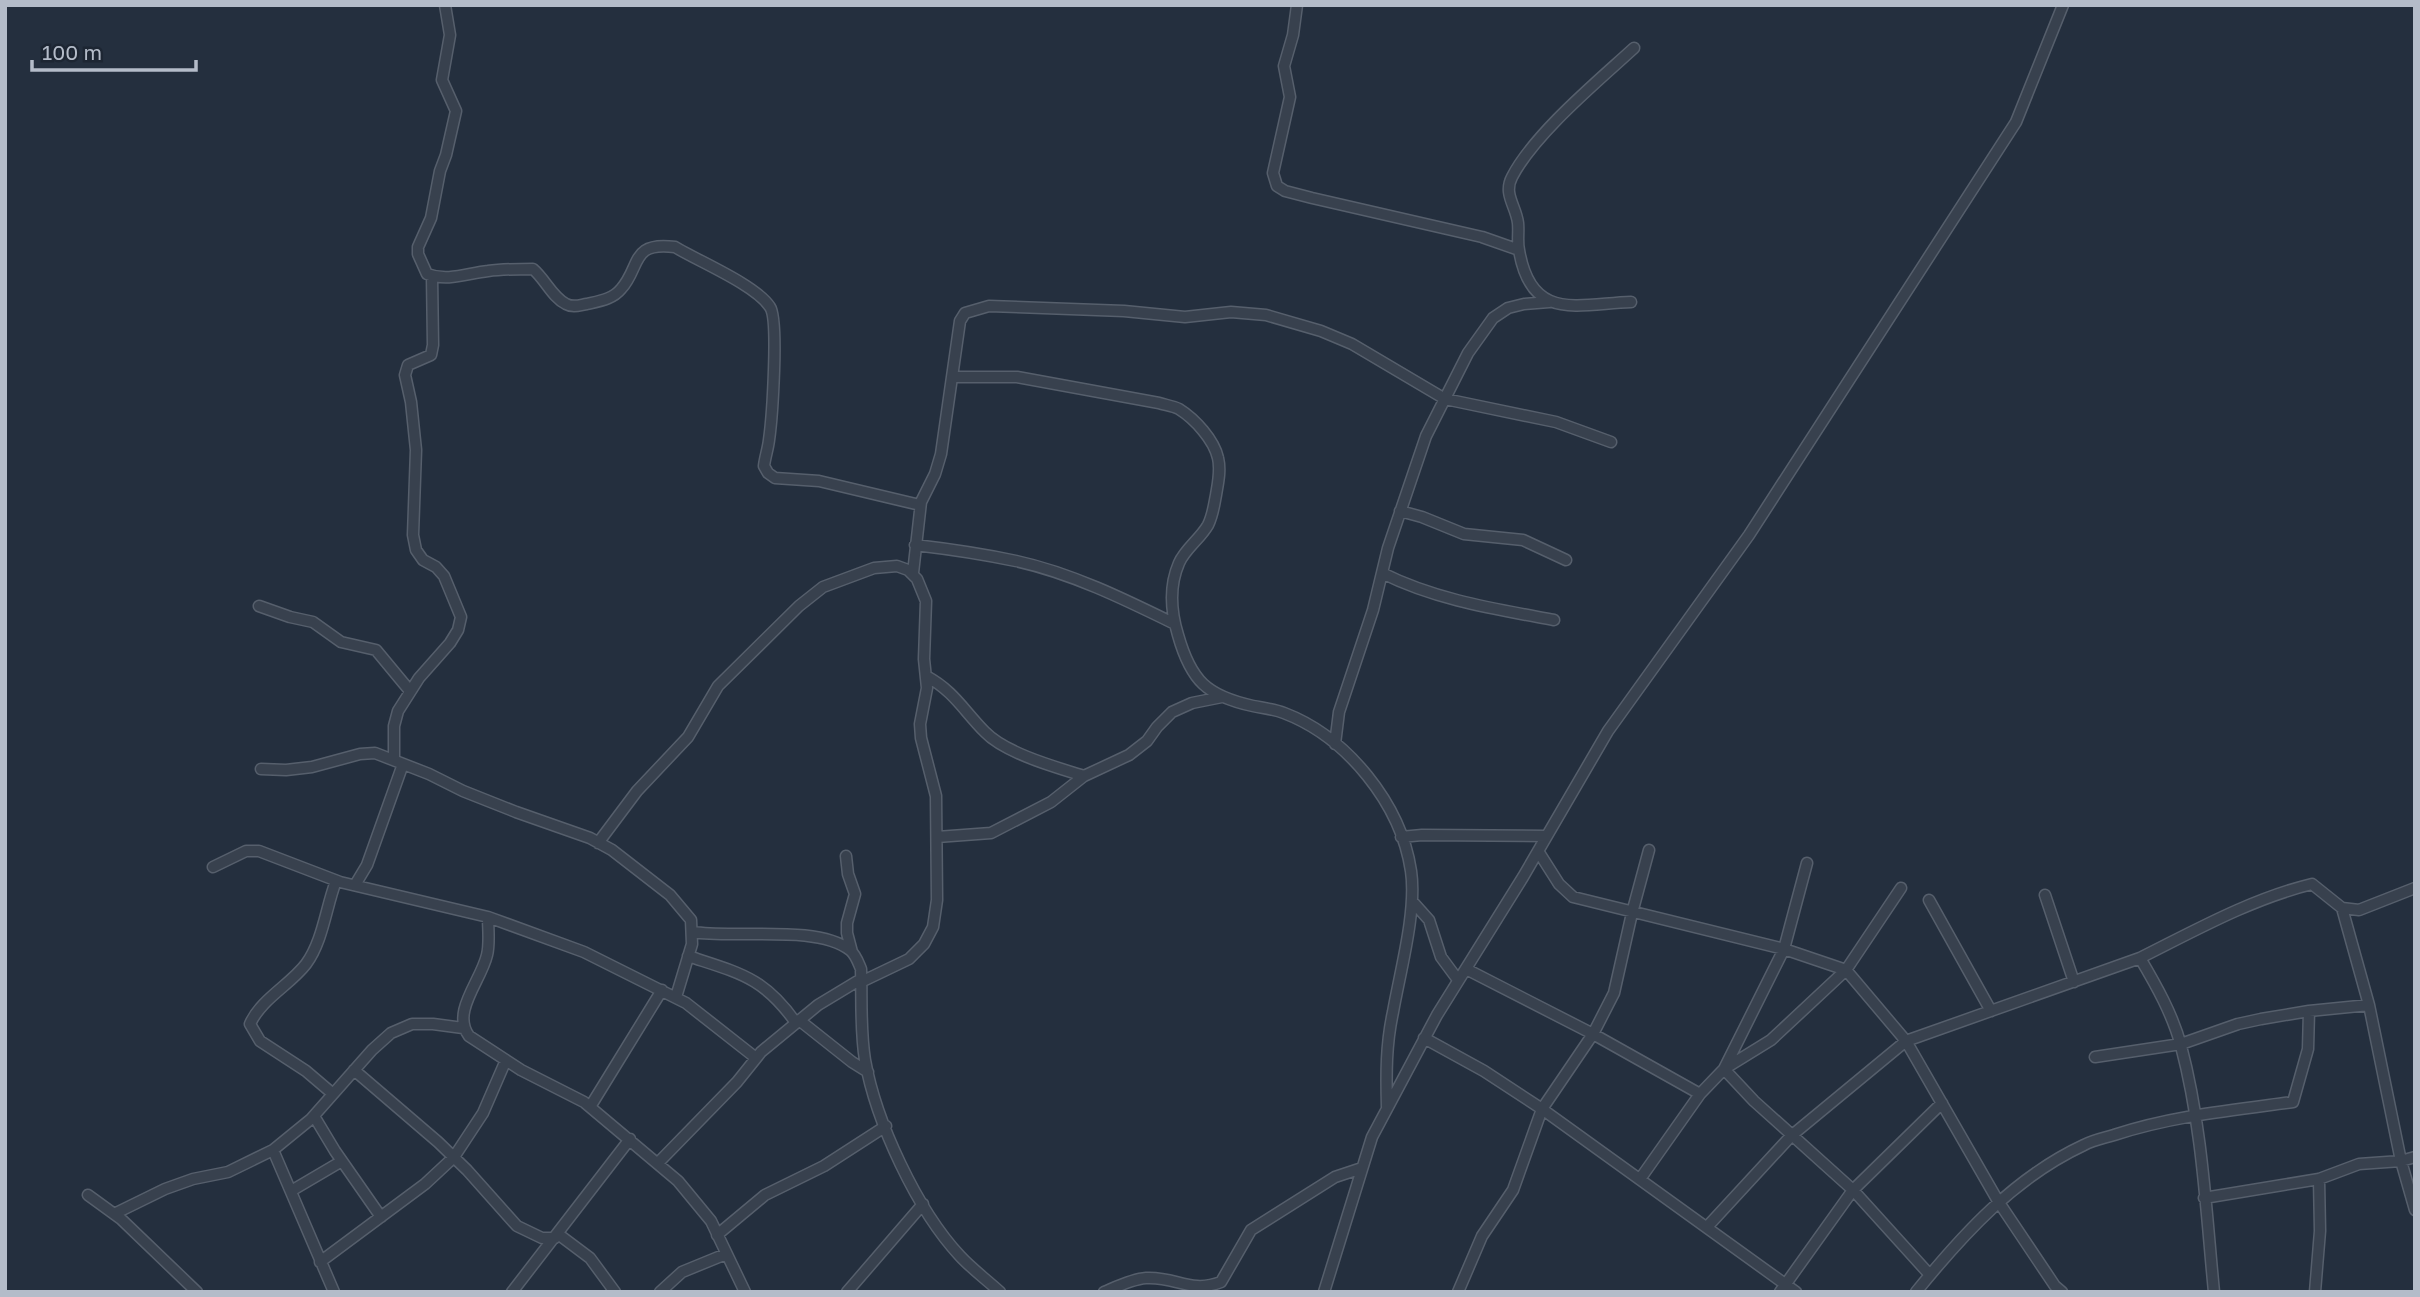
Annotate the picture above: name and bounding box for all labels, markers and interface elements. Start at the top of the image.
scale bar [32,28,196,72]
text: 100 m [42,39,102,65]

